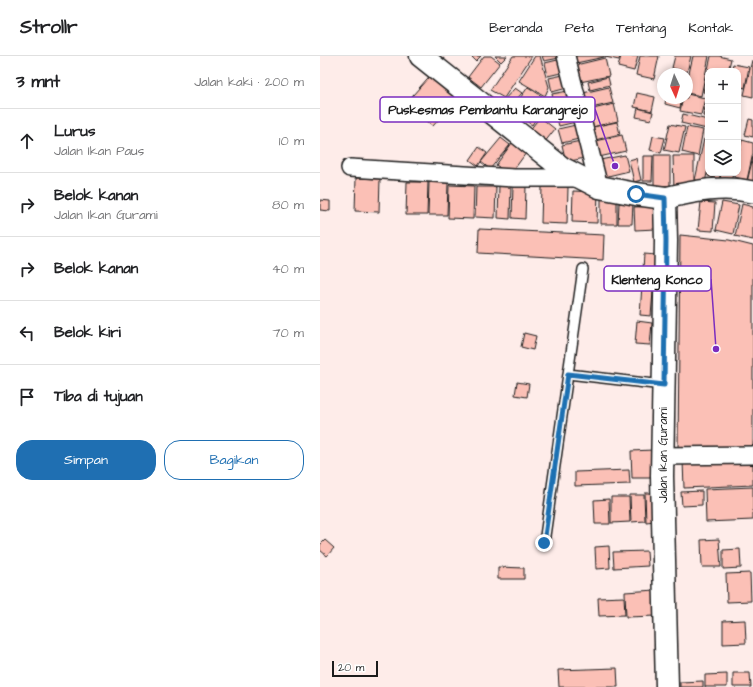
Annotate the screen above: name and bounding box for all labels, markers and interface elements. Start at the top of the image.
text: Strollr [20,14,78,41]
text: Beranda [489,18,543,38]
text: Peta [565,18,594,38]
text: Tentang [616,18,666,38]
text: Kontak [688,18,733,38]
north arrow [657,68,693,104]
map controls [705,68,741,176]
button: + [705,68,741,104]
text: 3 mnt [16,70,60,94]
text: Jalan kaki · 200 m [194,73,304,91]
callout: Puskesmas Pembantu Karangrejo [380,97,595,122]
text: Puskesmas Pembantu Karangrejo [388,101,589,121]
button: − [705,104,741,140]
text: Lurus [54,121,95,142]
icon: ahead [16,130,38,152]
text: 10 m [279,132,304,150]
button: layers [705,140,741,176]
text: Jalan Ikan Paus [54,142,144,160]
text: Belok kanan [54,185,138,206]
route start [627,185,645,203]
icon: right [16,194,38,216]
text: 80 m [272,196,304,214]
text: Jalan Ikan Gurami [54,206,158,224]
icon: right [16,258,38,280]
text: Belok kanan [54,258,138,279]
text: 40 m [272,260,304,278]
callout: Klenteng Konco [604,266,711,291]
text: Klenteng Konco [611,271,703,291]
icon: left [16,322,38,344]
text: Belok kiri [54,322,121,343]
text: 70 m [272,324,304,342]
icon: arrive [16,386,38,408]
text: Tiba di tujuan [54,386,143,407]
street label: Jalan Ikan Gurami [655,407,672,503]
button: Simpan [16,440,156,480]
button: Bagikan [164,440,304,480]
route end [535,534,553,552]
scale bar [332,659,378,678]
text: 20 m [338,660,364,675]

